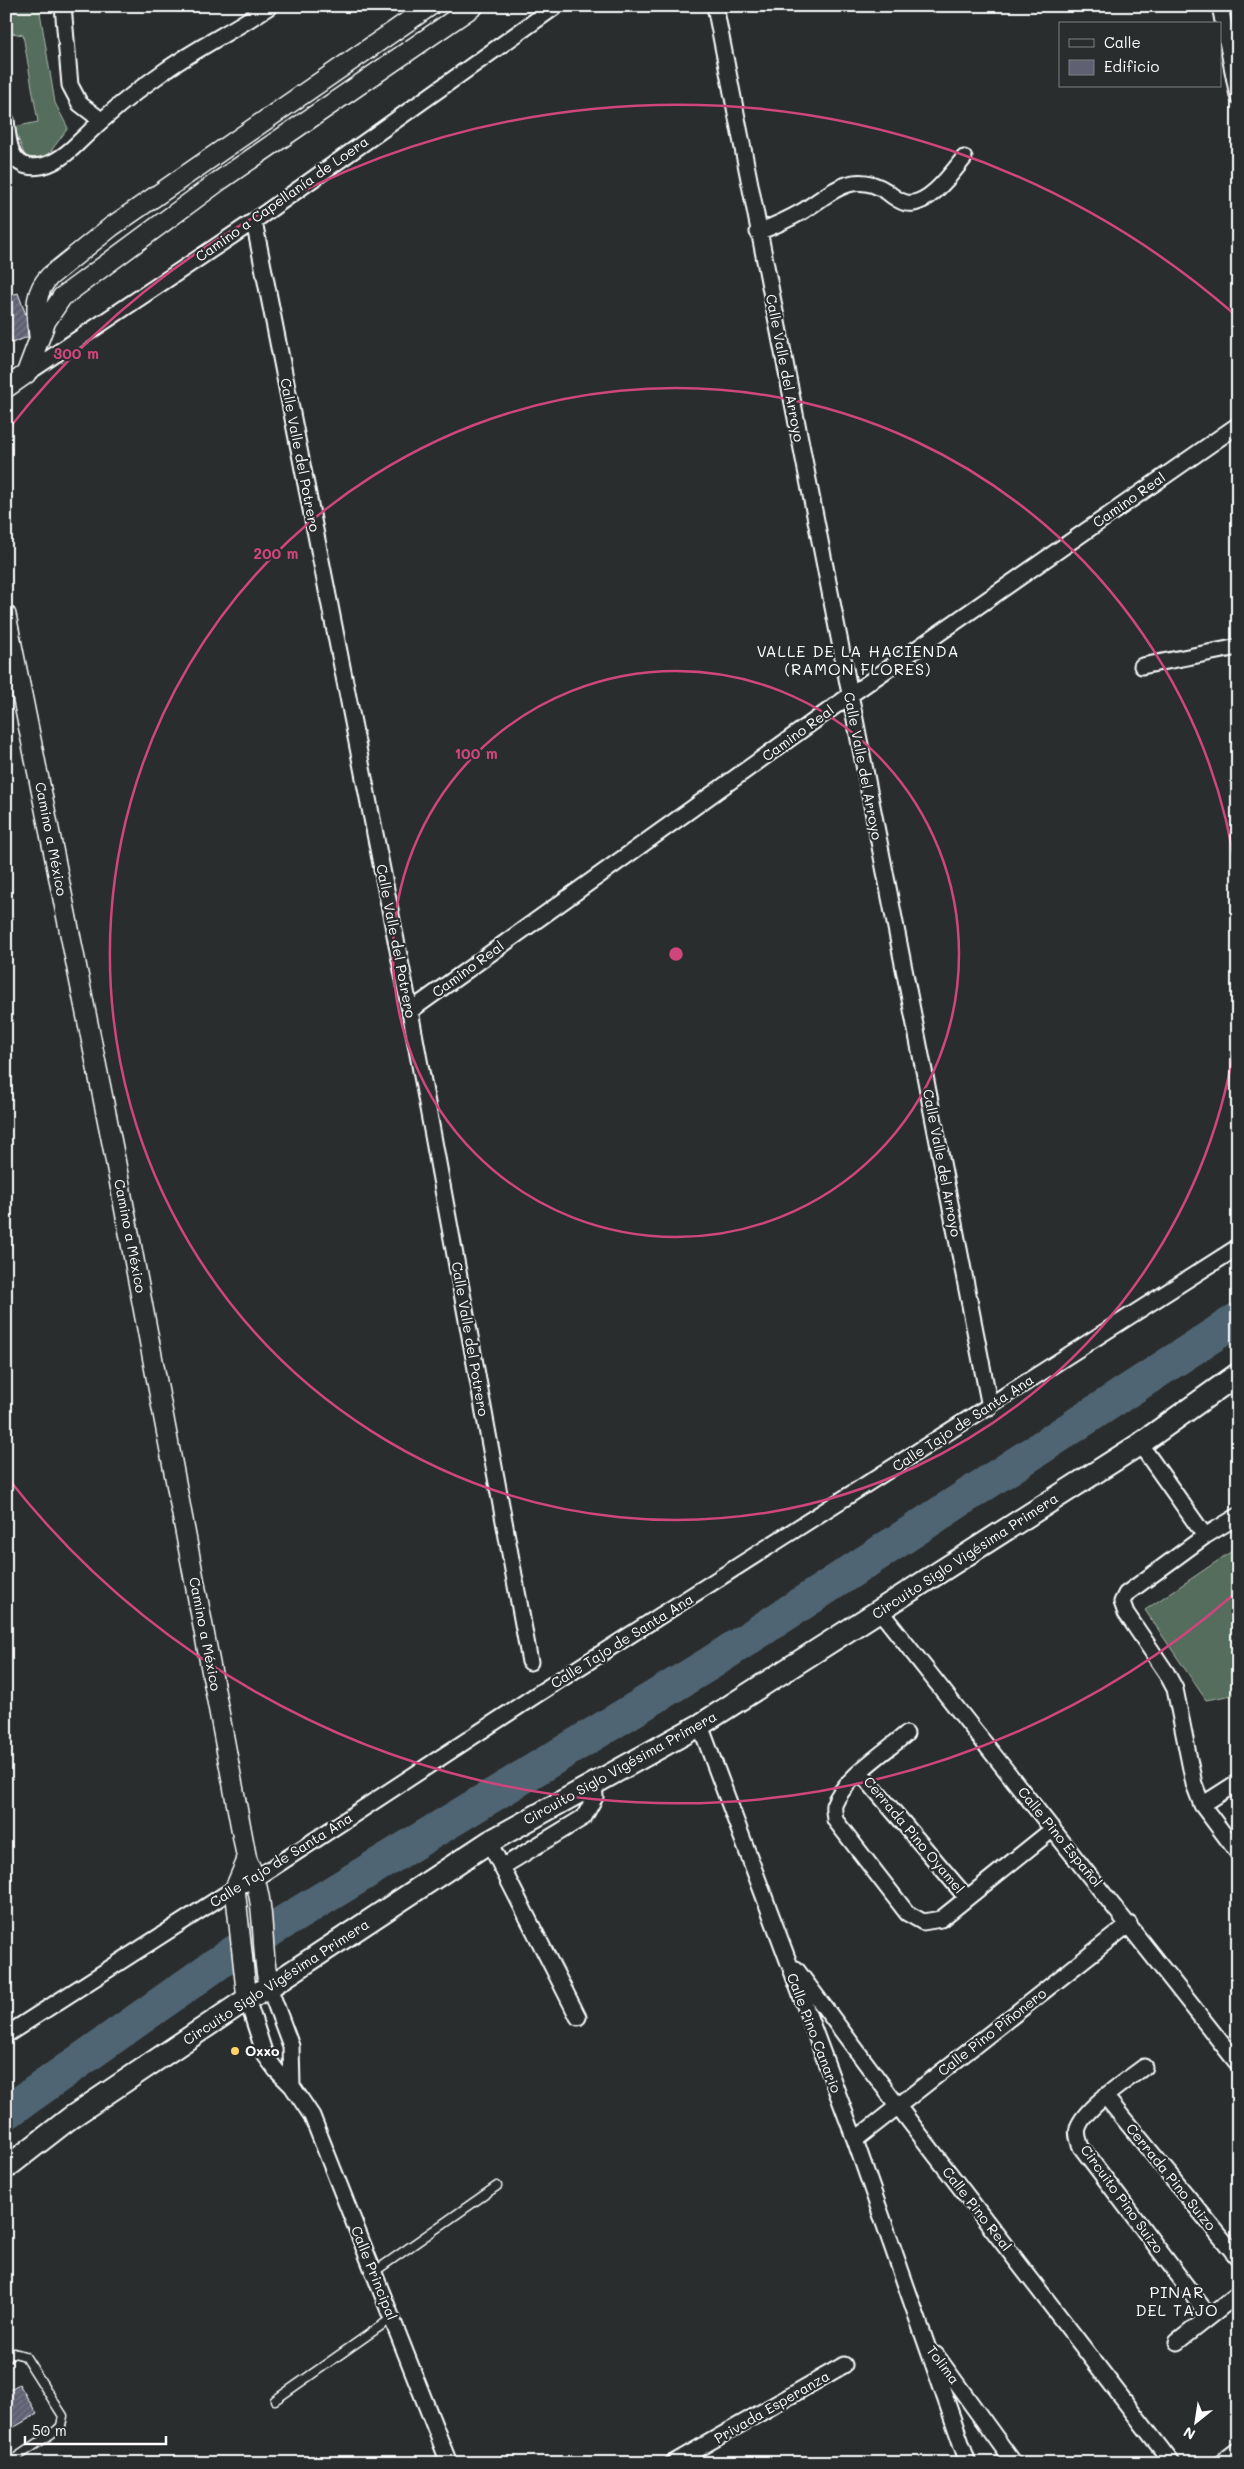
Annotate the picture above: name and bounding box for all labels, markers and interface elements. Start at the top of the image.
legend [1059,22,1222,88]
text: Calle [1104,32,1141,52]
text: Edificio [1104,56,1160,76]
street label: Camino a Capellanía de Loera [191,131,372,266]
street label: Calle Valle del Arroyo [762,292,809,443]
text: 300 m [53,343,99,363]
street label: Calle Valle del Potrero [276,376,325,533]
street label: Camino Real [1089,468,1169,532]
text: 200 m [254,543,299,563]
district label: VALLE DE LA HACIENDA (RAMON FLORES) [757,640,959,679]
street label: Calle Valle del Arroyo [840,690,887,841]
street label: Camino Real [758,700,838,765]
text: 100 m [454,743,498,763]
street label: Camino a México [31,780,72,897]
street label: Calle Valle del Potrero [372,862,421,1019]
street label: Camino Real [428,936,508,1001]
centre of rings [667,945,685,963]
street label: Calle Valle del Arroyo [919,1087,966,1238]
street label: Camino a México [110,1177,151,1294]
street label: Calle Valle del Potrero [448,1260,493,1418]
street label: Calle Tajo de Santa Ana [888,1370,1037,1475]
street label: Circuito Siglo Vigésima Primera [868,1488,1061,1623]
street label: Camino a México [185,1575,226,1692]
street label: Calle Tajo de Santa Ana [547,1589,697,1692]
street label: Circuito Siglo Vigésima Primera [520,1706,720,1829]
street label: Cerrada Pino Oyamel [860,1772,969,1897]
street label: Calle Pino Español [1014,1783,1107,1891]
street label: Calle Tajo de Santa Ana [206,1808,356,1911]
street label: Circuito Siglo Vigésima Primera [179,1914,372,2049]
street label: Calle Pino Canario [783,1970,846,2096]
street label: Calle Pino Piñonero [933,1983,1050,2080]
place label: Oxxo [245,2041,280,2060]
marker: Oxxo [229,2045,241,2057]
street label: Cerrada Pino Suizo [1122,2119,1221,2234]
street label: Circuito Pino Suizo [1077,2141,1168,2257]
street label: Calle Pino Real [938,2163,1016,2255]
street label: Calle Principal [347,2223,402,2323]
district label: PINAR DEL TAJO [1135,2281,1219,2320]
street label: Tolima [923,2341,964,2388]
street label: Privada Esperanza [711,2366,833,2447]
north arrow [1172,2396,1222,2446]
scale bar [25,2414,166,2446]
text: 50 m [32,2420,67,2440]
text: N [1180,2423,1199,2445]

